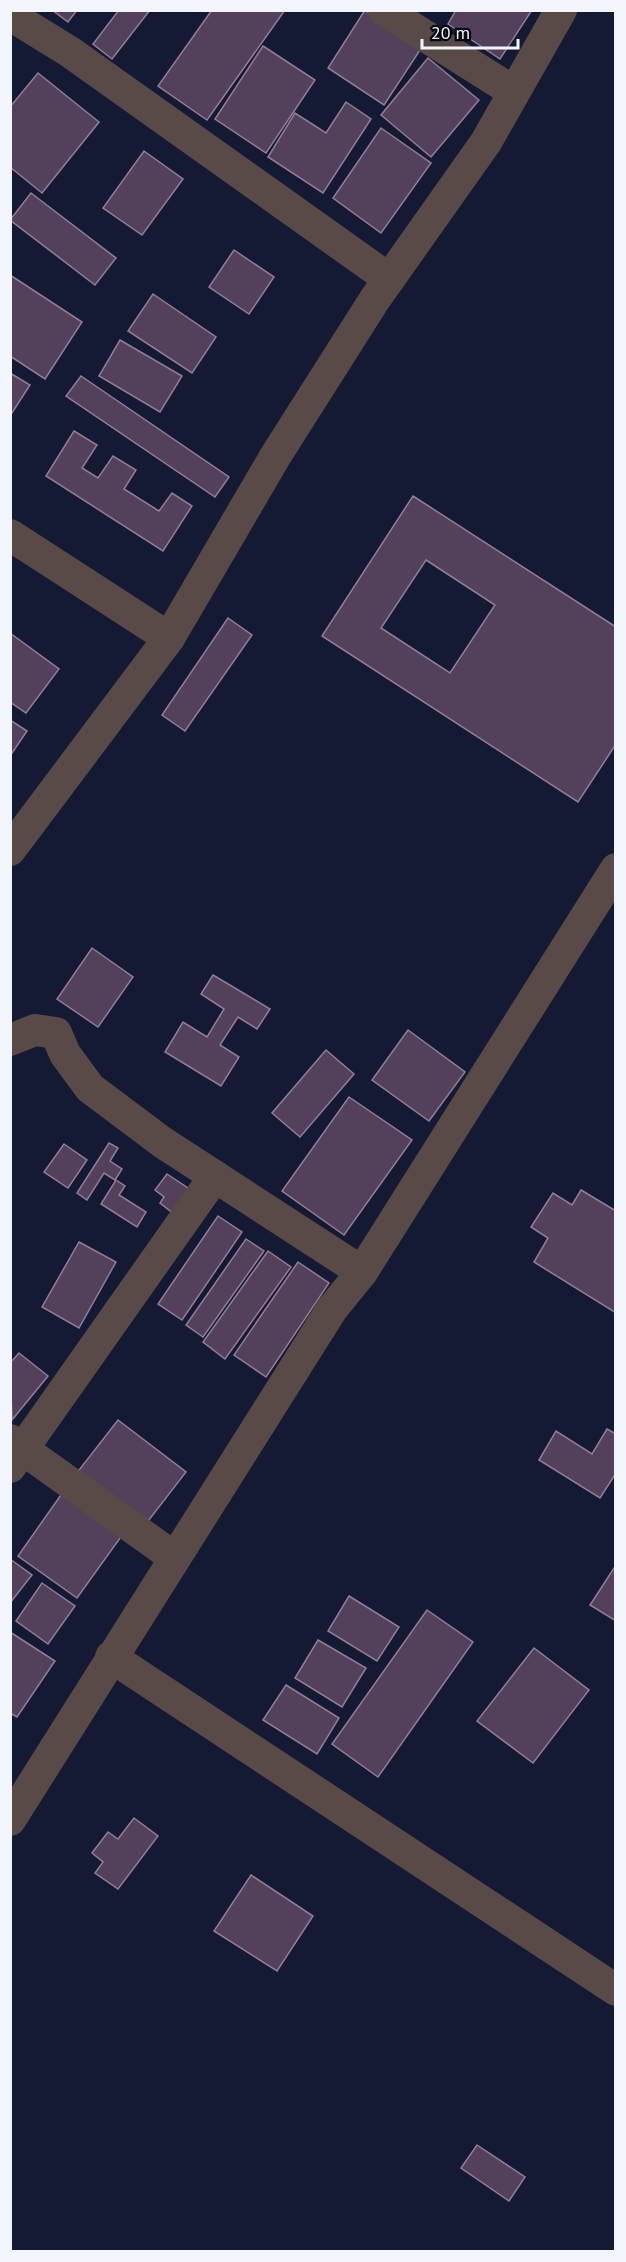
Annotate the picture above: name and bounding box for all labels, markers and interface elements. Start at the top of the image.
scale bar [422,12,518,50]
text: 20 m [431,21,470,44]

